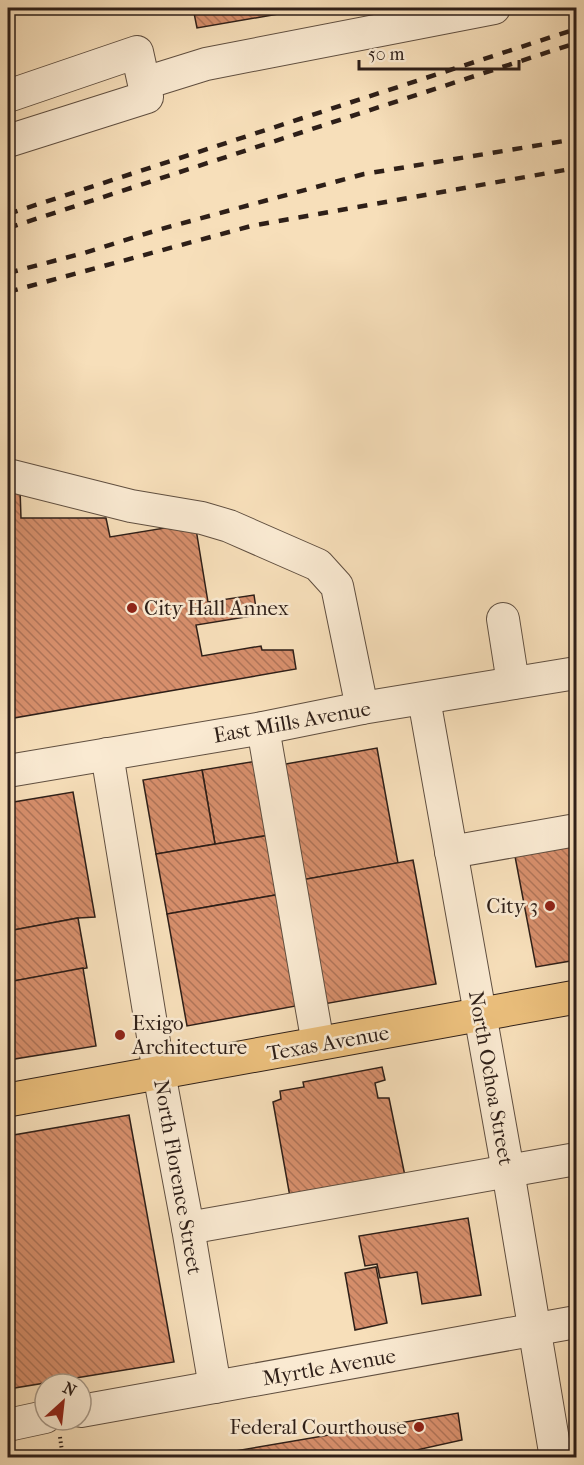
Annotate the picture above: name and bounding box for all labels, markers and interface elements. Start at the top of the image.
scale bar [359,33,520,71]
text: 50 m [368,44,405,65]
place label: City Hall Annex [144,596,289,620]
marker: City Hall Annex [125,601,139,615]
street label: East Mills Avenue [211,696,373,748]
place label: City 3 [486,894,538,918]
marker: City 3 [543,899,557,913]
street label: North Ochoa Street [464,989,518,1168]
place label: Exigo Architecture [131,1011,247,1059]
street label: Texas Avenue [265,1020,391,1066]
marker: Exigo Architecture [113,1028,127,1042]
street label: North Florence Street [149,1078,207,1277]
street label: Myrtle Avenue [261,1343,397,1391]
north arrow [33,1372,93,1432]
text: N [60,1378,80,1401]
place label: Federal Courthouse [229,1415,407,1439]
marker: Federal Courthouse [412,1420,426,1434]

